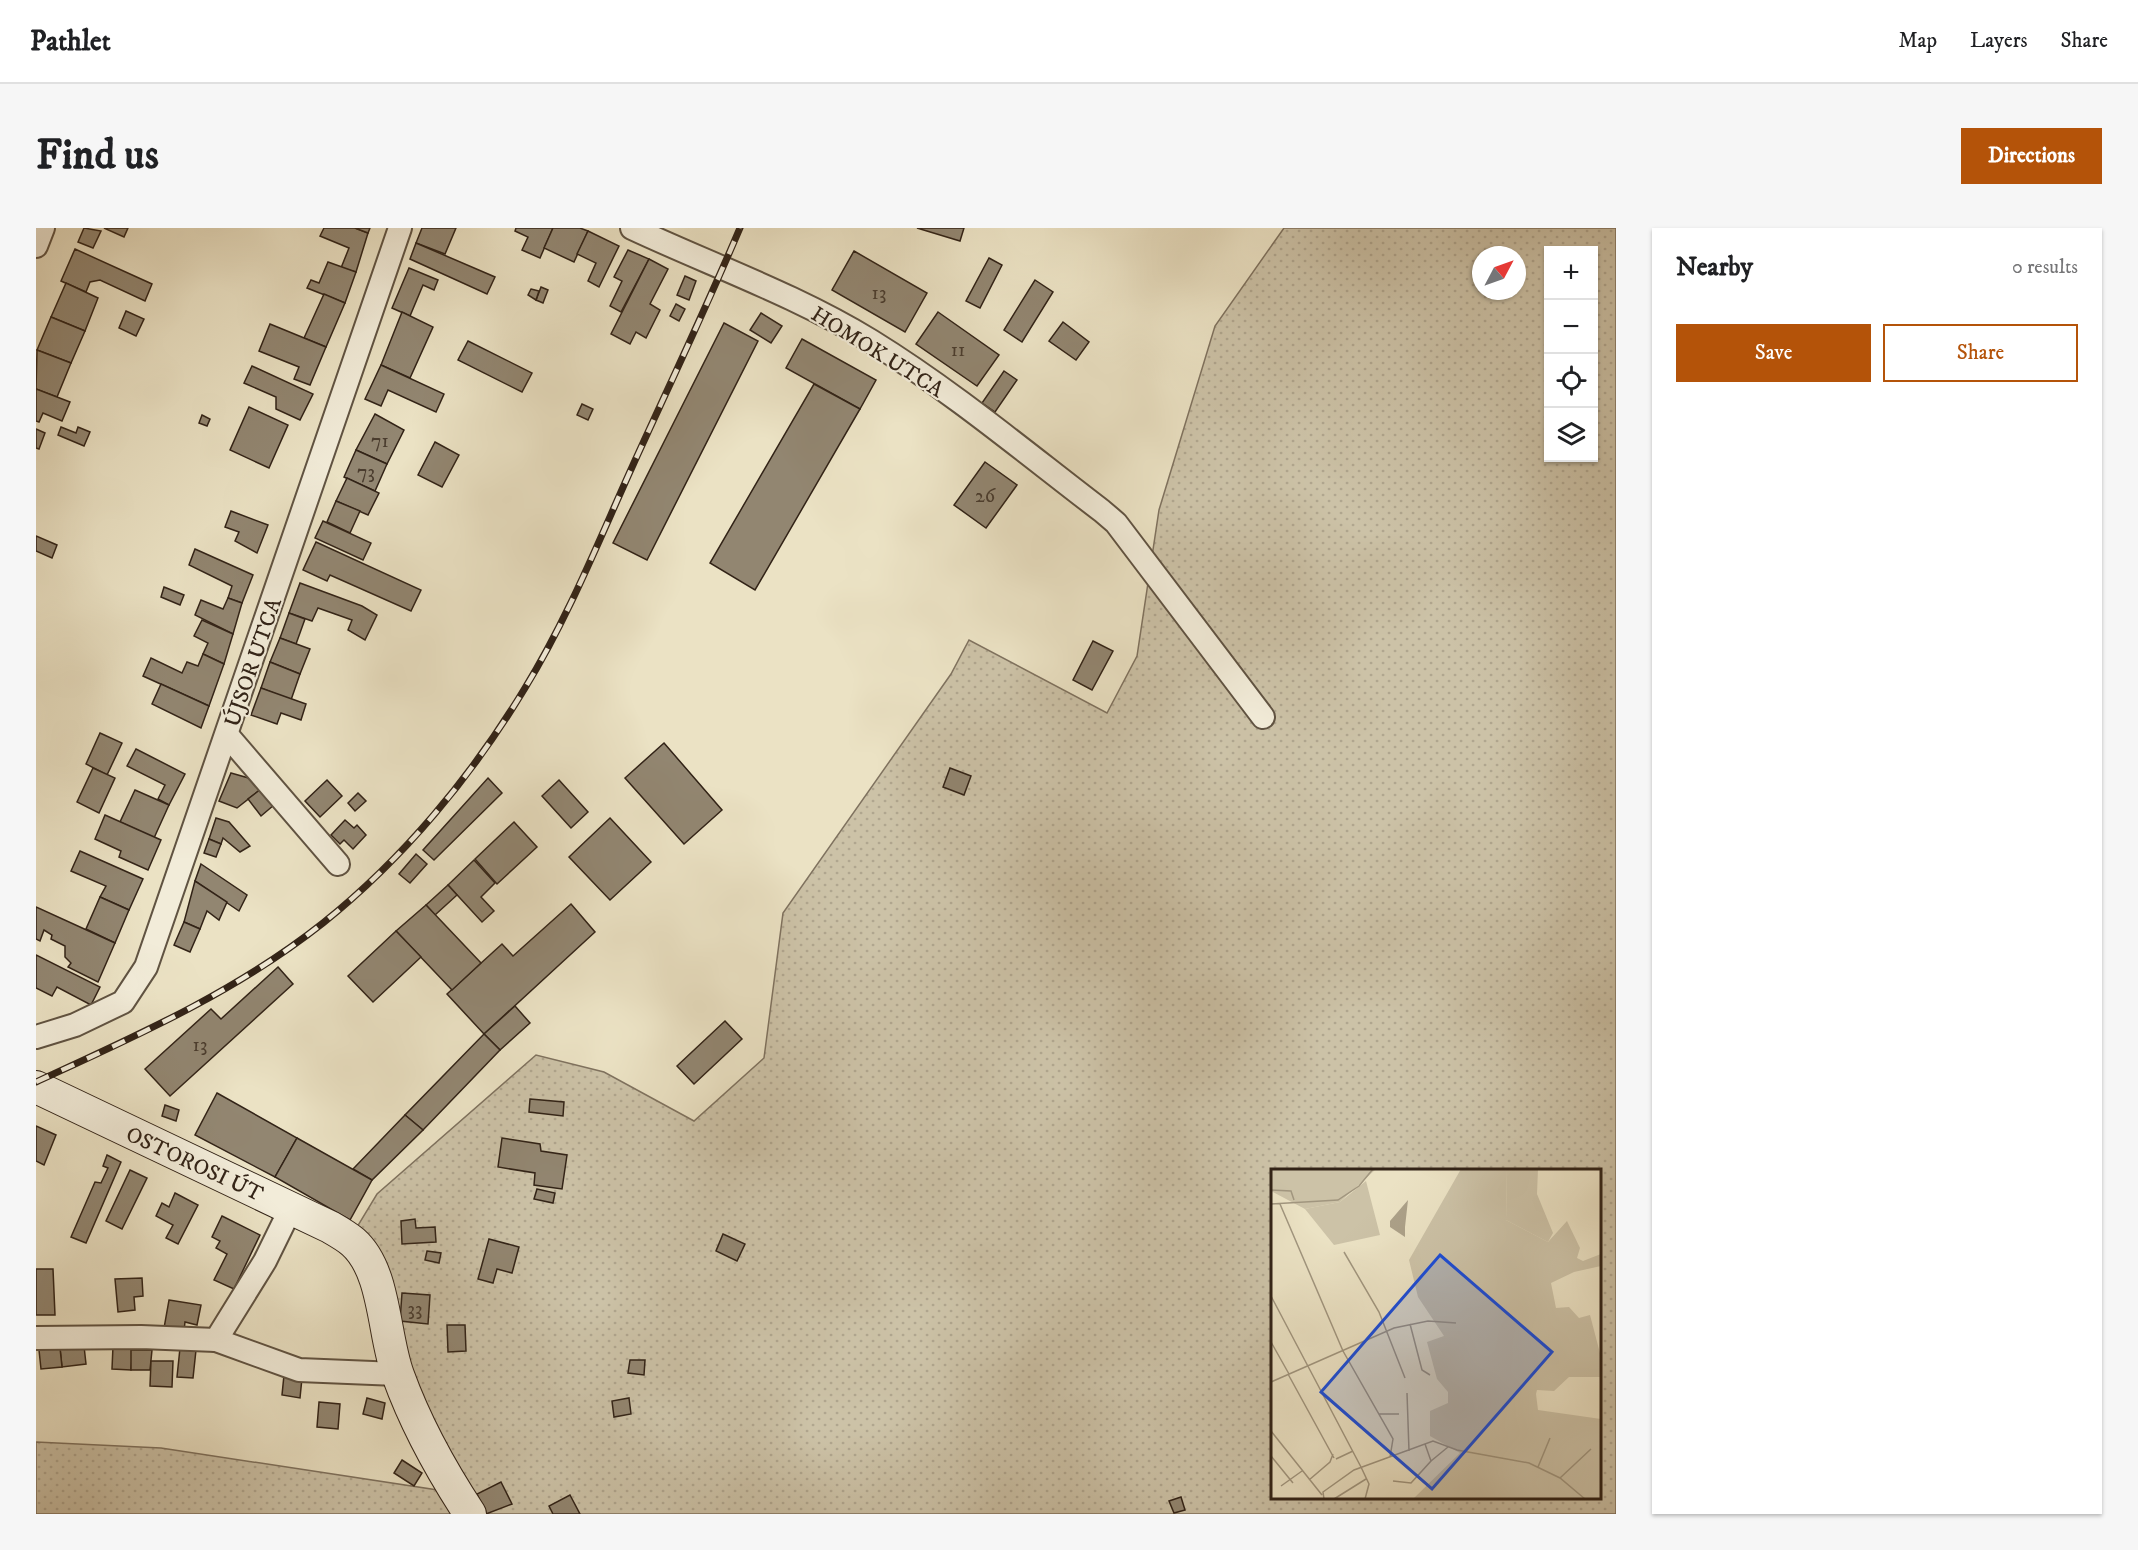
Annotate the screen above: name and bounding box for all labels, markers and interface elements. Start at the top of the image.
text: Pathlet [30,24,111,59]
text: Map [1898,28,1937,54]
text: Layers [1970,28,2028,54]
text: Share [2061,28,2108,54]
button: Directions [1961,128,2102,184]
text: Find us [36,130,159,182]
north arrow [1472,246,1526,300]
map controls [1544,246,1598,462]
button: + [1544,246,1598,300]
text: Nearby [1676,251,1753,284]
text: 0 results [2012,255,2078,280]
house number: 13 [872,281,886,306]
button: − [1544,300,1598,354]
street label: HOMOK UTCA [806,301,949,404]
button: Save [1676,324,1871,382]
button: Share [1883,324,2078,382]
house number: 11 [951,338,965,363]
button: locate [1544,354,1598,408]
button: layers [1544,408,1598,462]
house number: 71 [371,429,389,454]
house number: 73 [357,460,375,485]
house number: 26 [975,484,996,509]
street label: ÚJSOR UTCA [218,593,288,730]
house number: 13 [193,1033,207,1058]
street label: OSTOROSI ÚT [121,1120,268,1208]
inset map [1271,1169,1601,1499]
house number: 33 [408,1297,422,1322]

